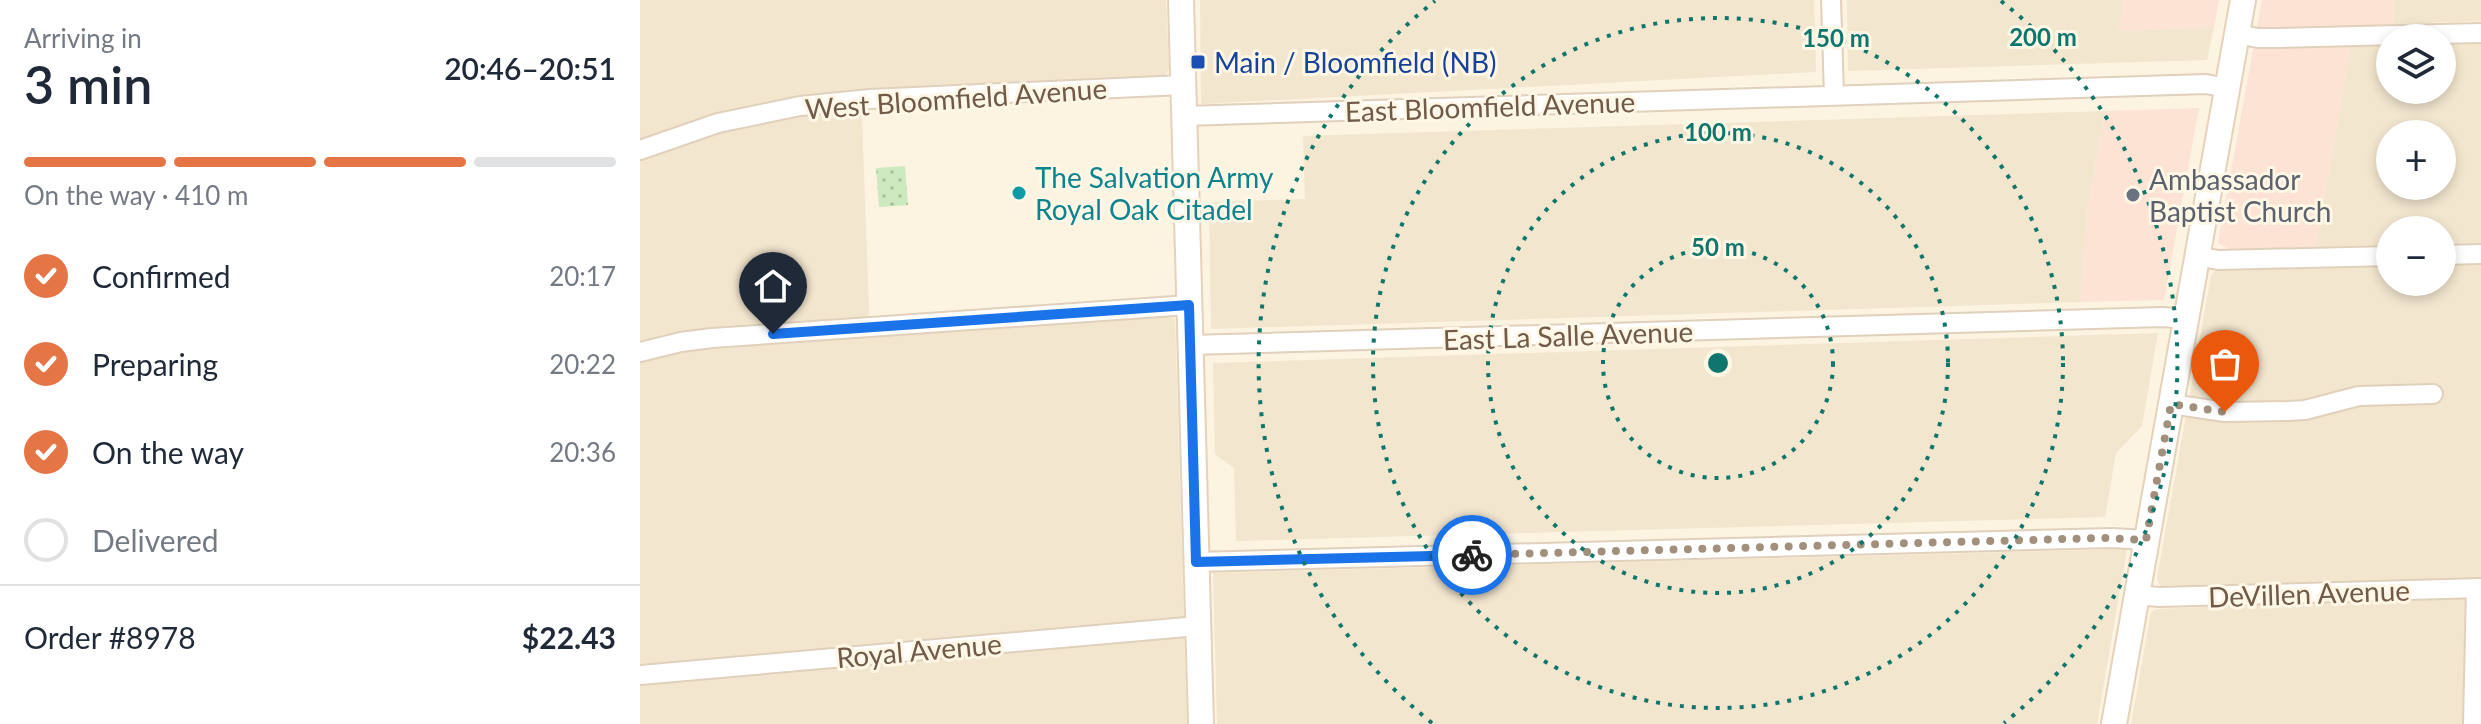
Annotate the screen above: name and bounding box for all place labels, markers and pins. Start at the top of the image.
place label: Main / Bloomfield (NB) [1214,45,1497,79]
marker: Main / Bloomfield (NB) [1189,53,1207,71]
place label: The Salvation Army Royal Oak Citadel [1035,160,1274,226]
place label: Ambassador Baptist Church [2149,162,2331,228]
marker: The Salvation Army Royal Oak Citadel [1010,184,1028,202]
marker: Ambassador Baptist Church [2124,186,2142,204]
pin [739,252,807,334]
pin [2191,330,2259,412]
centre of rings [1704,349,1732,377]

